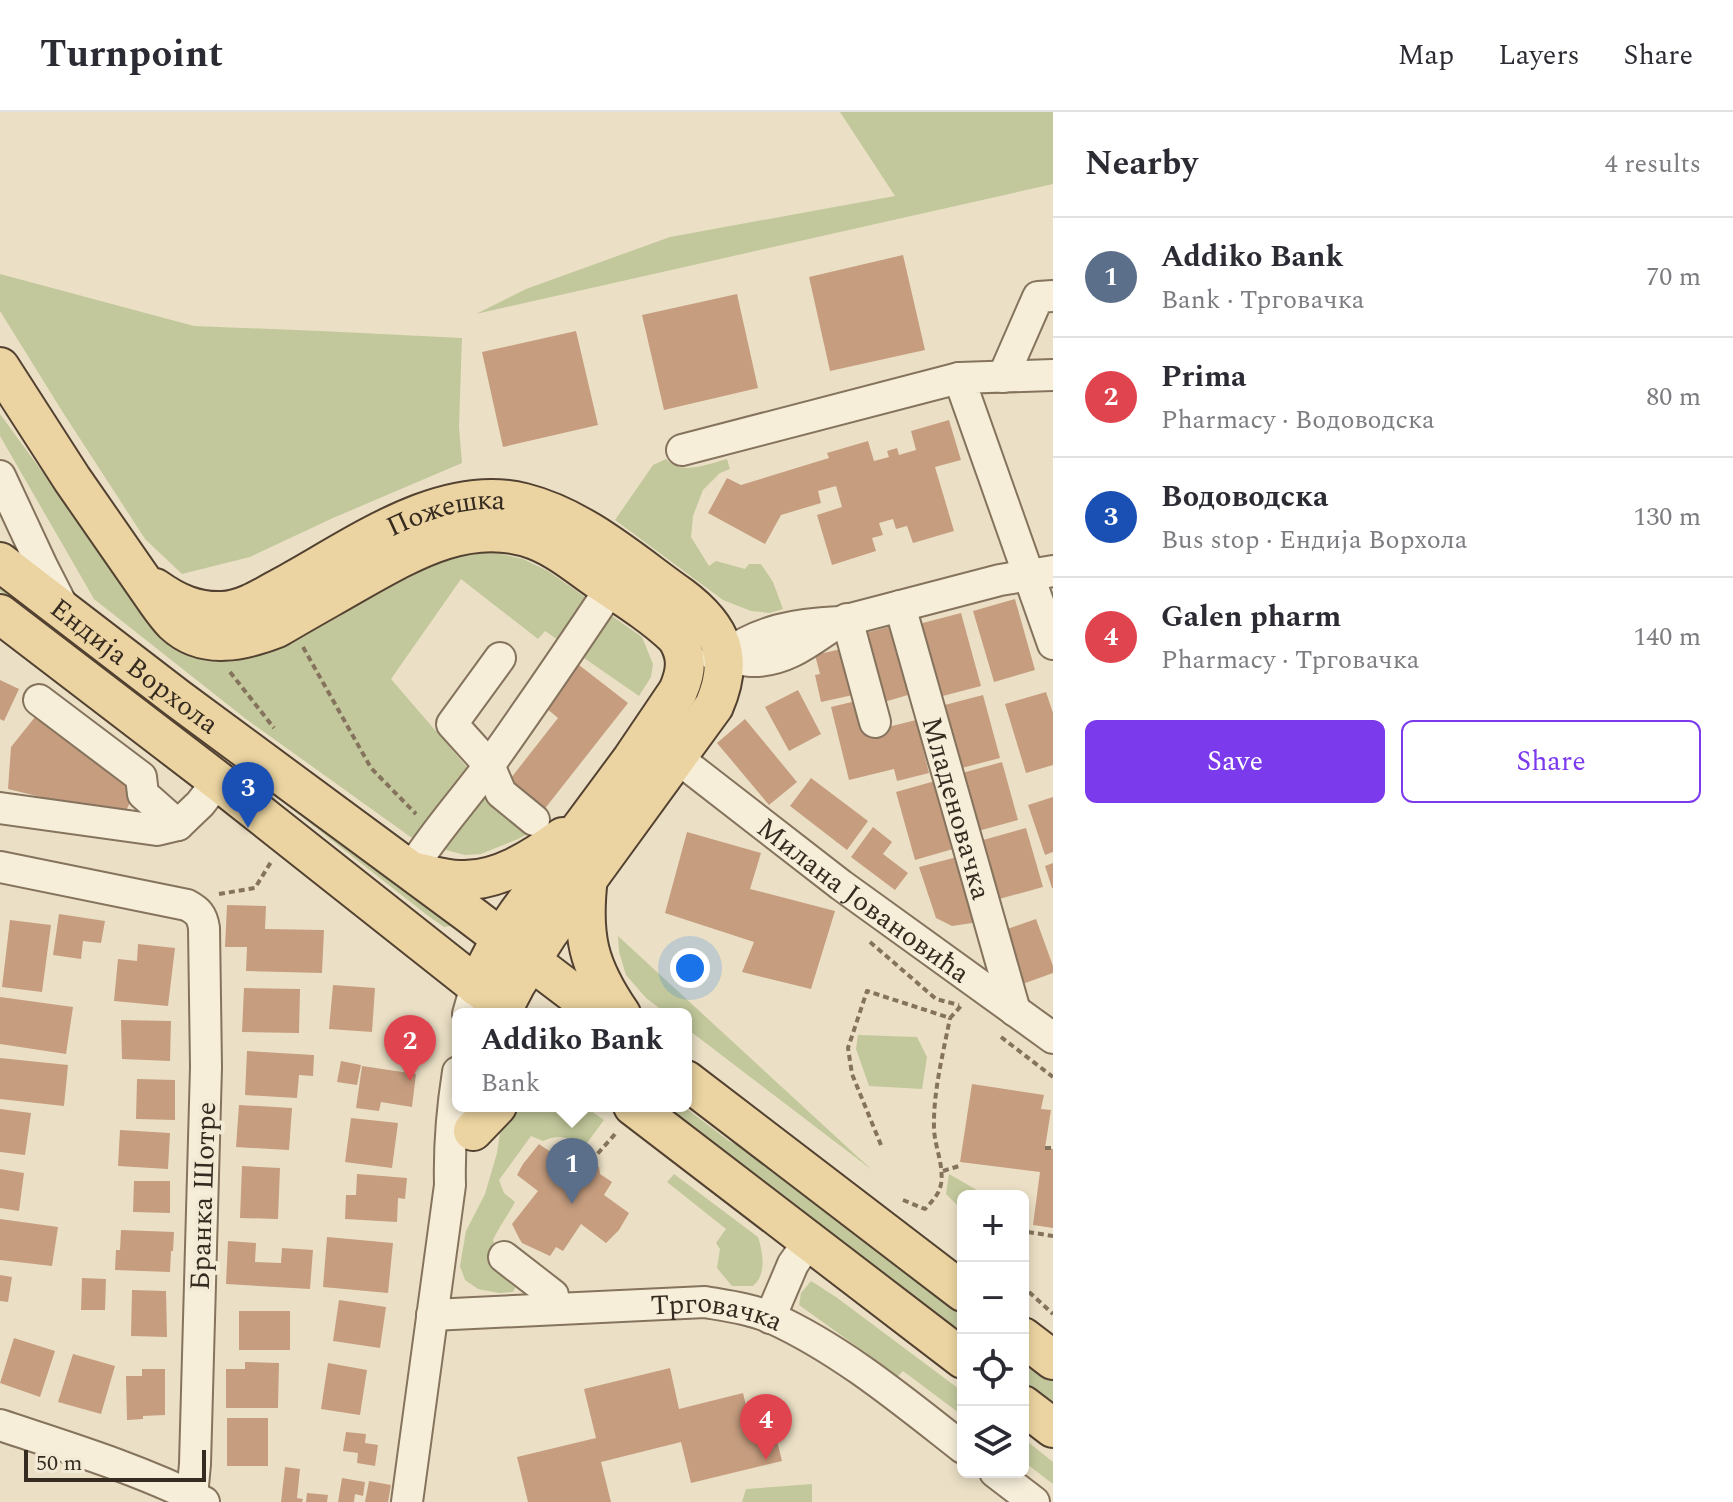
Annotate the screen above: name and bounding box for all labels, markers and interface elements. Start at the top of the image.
text: Turnpoint [40,26,223,84]
text: Map [1398,34,1454,77]
text: Layers [1498,34,1580,77]
text: Share [1624,34,1693,77]
text: Nearby [1085,138,1198,190]
text: 4 results [1605,144,1701,184]
text: Addiko Bank [1161,234,1344,280]
text: 1 [1104,257,1118,297]
text: 70 m [1646,257,1701,297]
text: Bank · Трговачка [1161,280,1365,320]
text: Prima [1161,354,1247,400]
text: 2 [1104,377,1118,417]
text: 80 m [1646,377,1701,417]
text: Pharmacy · Водоводска [1161,400,1435,440]
text: Водоводска [1161,474,1328,520]
street label: Пожешка [379,479,507,549]
text: 3 [1104,497,1118,537]
text: 130 m [1633,497,1701,537]
text: Bus stop · Ендија Ворхола [1161,520,1468,560]
street label: Ендија Ворхола [40,588,228,745]
text: Galen pharm [1161,594,1341,640]
text: 4 [1104,617,1118,657]
text: 140 m [1633,617,1701,657]
text: Pharmacy · Трговачка [1161,640,1420,680]
street label: Младеновачка [909,712,1002,905]
button: Save [1085,720,1385,803]
button: Share [1401,720,1701,803]
pin: 3 [222,762,274,828]
street label: Милана Јовановића [747,807,979,995]
your location [670,948,710,988]
popup [452,1008,692,1112]
pin: 2 [384,1015,436,1081]
text: Addiko Bank [481,1017,663,1063]
text: Bank [481,1063,540,1103]
street label: Бранка Шотре [179,1101,228,1291]
pin: 1 [546,1138,598,1204]
map controls [957,1190,1029,1478]
button: + [957,1190,1029,1262]
button: − [957,1262,1029,1334]
street label: Трговачка [650,1282,791,1344]
button: locate [957,1334,1029,1406]
pin: 4 [740,1394,792,1460]
button: layers [957,1406,1029,1478]
scale bar [24,1446,206,1482]
text: 50 m [36,1447,82,1480]

